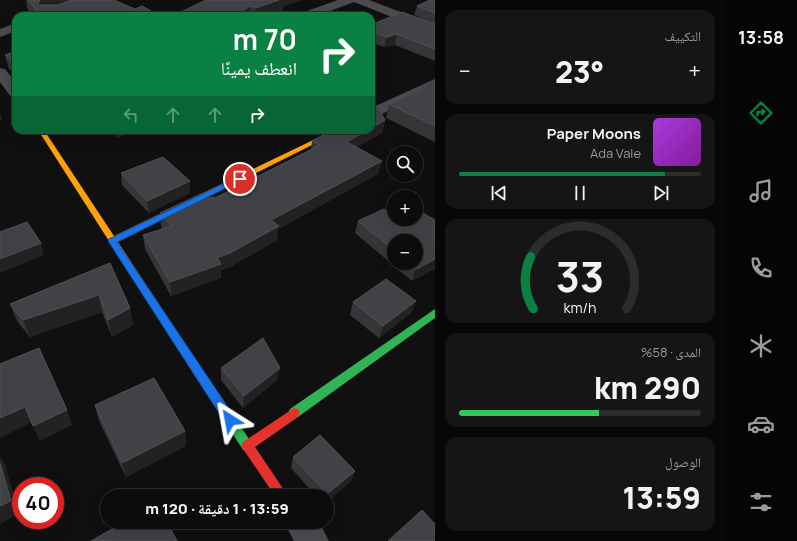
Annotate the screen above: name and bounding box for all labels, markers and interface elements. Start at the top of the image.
text: 70 m [233,20,297,58]
text: 13:58 [738,25,784,49]
text: التكييف [665,27,701,45]
icon: right [311,28,363,80]
text: 23° [555,51,604,92]
text: انعطف يمينًا [221,56,297,80]
text: − [459,56,471,86]
text: + [688,56,701,86]
icon: directions [747,99,775,127]
icon: left [120,104,142,126]
icon: ahead [162,104,184,126]
icon: ahead [204,104,226,126]
icon: right [246,104,268,126]
text: Paper Moons [547,123,641,144]
text: Ada Vale [590,144,641,162]
map controls [387,146,423,270]
button: search [387,146,423,182]
pin [223,162,257,196]
icon: arrive [229,168,251,190]
icon: music [747,177,775,205]
icon: previous [488,182,510,204]
icon: pause [569,182,591,204]
icon: next [650,182,672,204]
button: + [387,190,423,226]
button: − [387,234,423,270]
text: 33 [556,247,604,303]
icon: phone [747,254,775,282]
text: km/h [563,297,597,316]
icon: climate [747,332,775,360]
text: المدى · 58% [641,343,701,361]
text: 290 km [594,367,701,408]
position arrow [209,399,251,441]
icon: car [747,410,775,438]
text: الوصول [665,453,701,471]
speed limit sign: 40 [12,477,64,529]
text: 13:59 [623,477,701,518]
icon: filters [747,488,775,516]
text: 13:59 · 1 دقيقة · 120 m [145,498,289,519]

